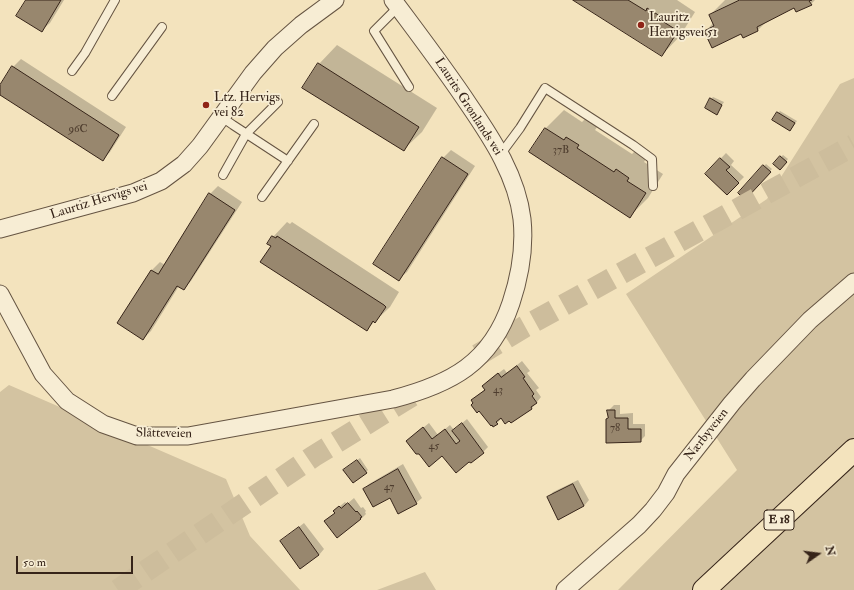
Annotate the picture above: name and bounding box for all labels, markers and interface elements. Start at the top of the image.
place label: Lauritz Hervigsvei 51 [649,10,717,41]
marker: Lauritz Hervigsvei 51 [636,20,646,30]
street label: Laurits Grønlands vei [431,55,505,159]
place label: Ltz. Hervigs vei 82 [214,90,280,121]
marker: Ltz. Hervigs vei 82 [201,100,211,110]
house number: 96C [68,123,88,137]
house number: 37B [553,144,569,158]
street label: Laurtiz Hervigs vei [48,179,150,223]
house number: 43 [493,384,503,398]
street label: Nærbyveien [682,406,732,464]
house number: 78 [610,422,620,436]
street label: Slåtteveien [136,426,192,442]
house number: 45 [429,440,439,454]
house number: 47 [384,481,394,495]
road number: E 18 [764,510,794,530]
north arrow [798,534,838,574]
text: N [823,545,838,557]
scale bar [18,548,135,574]
text: 50 m [23,555,46,570]

